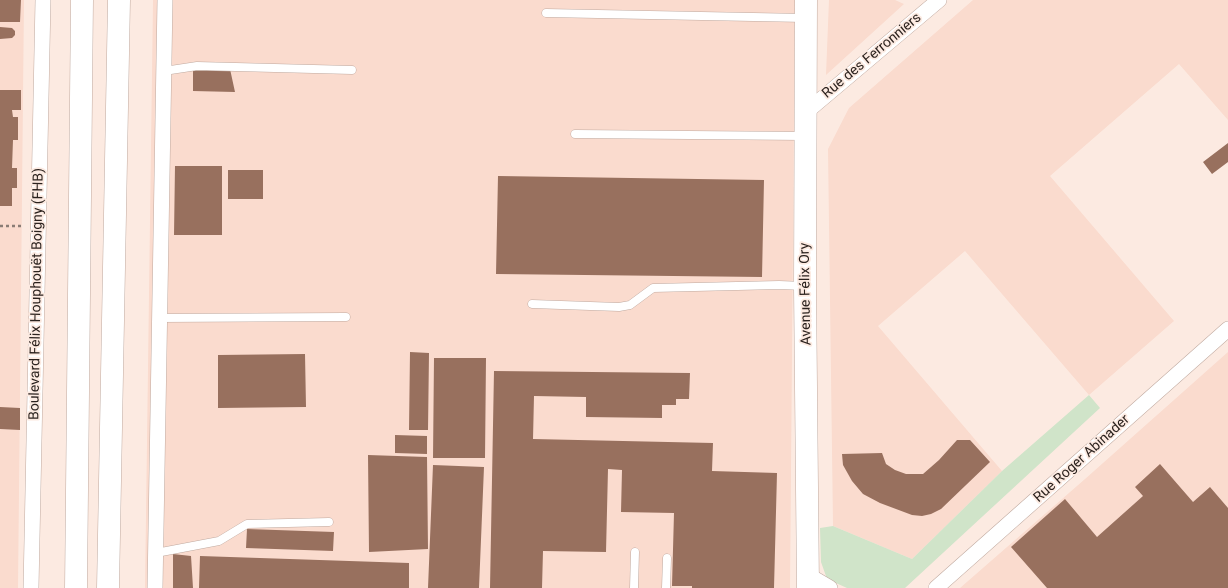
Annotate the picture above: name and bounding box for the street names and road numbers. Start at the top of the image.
street label: Rue des Ferronniers [819,10,925,102]
street label: Boulevard Félix Houphouët Boigny (FHB) [26,168,48,420]
street label: Avenue Félix Ory [797,243,815,345]
street label: Rue Roger Abinader [1031,412,1133,506]

